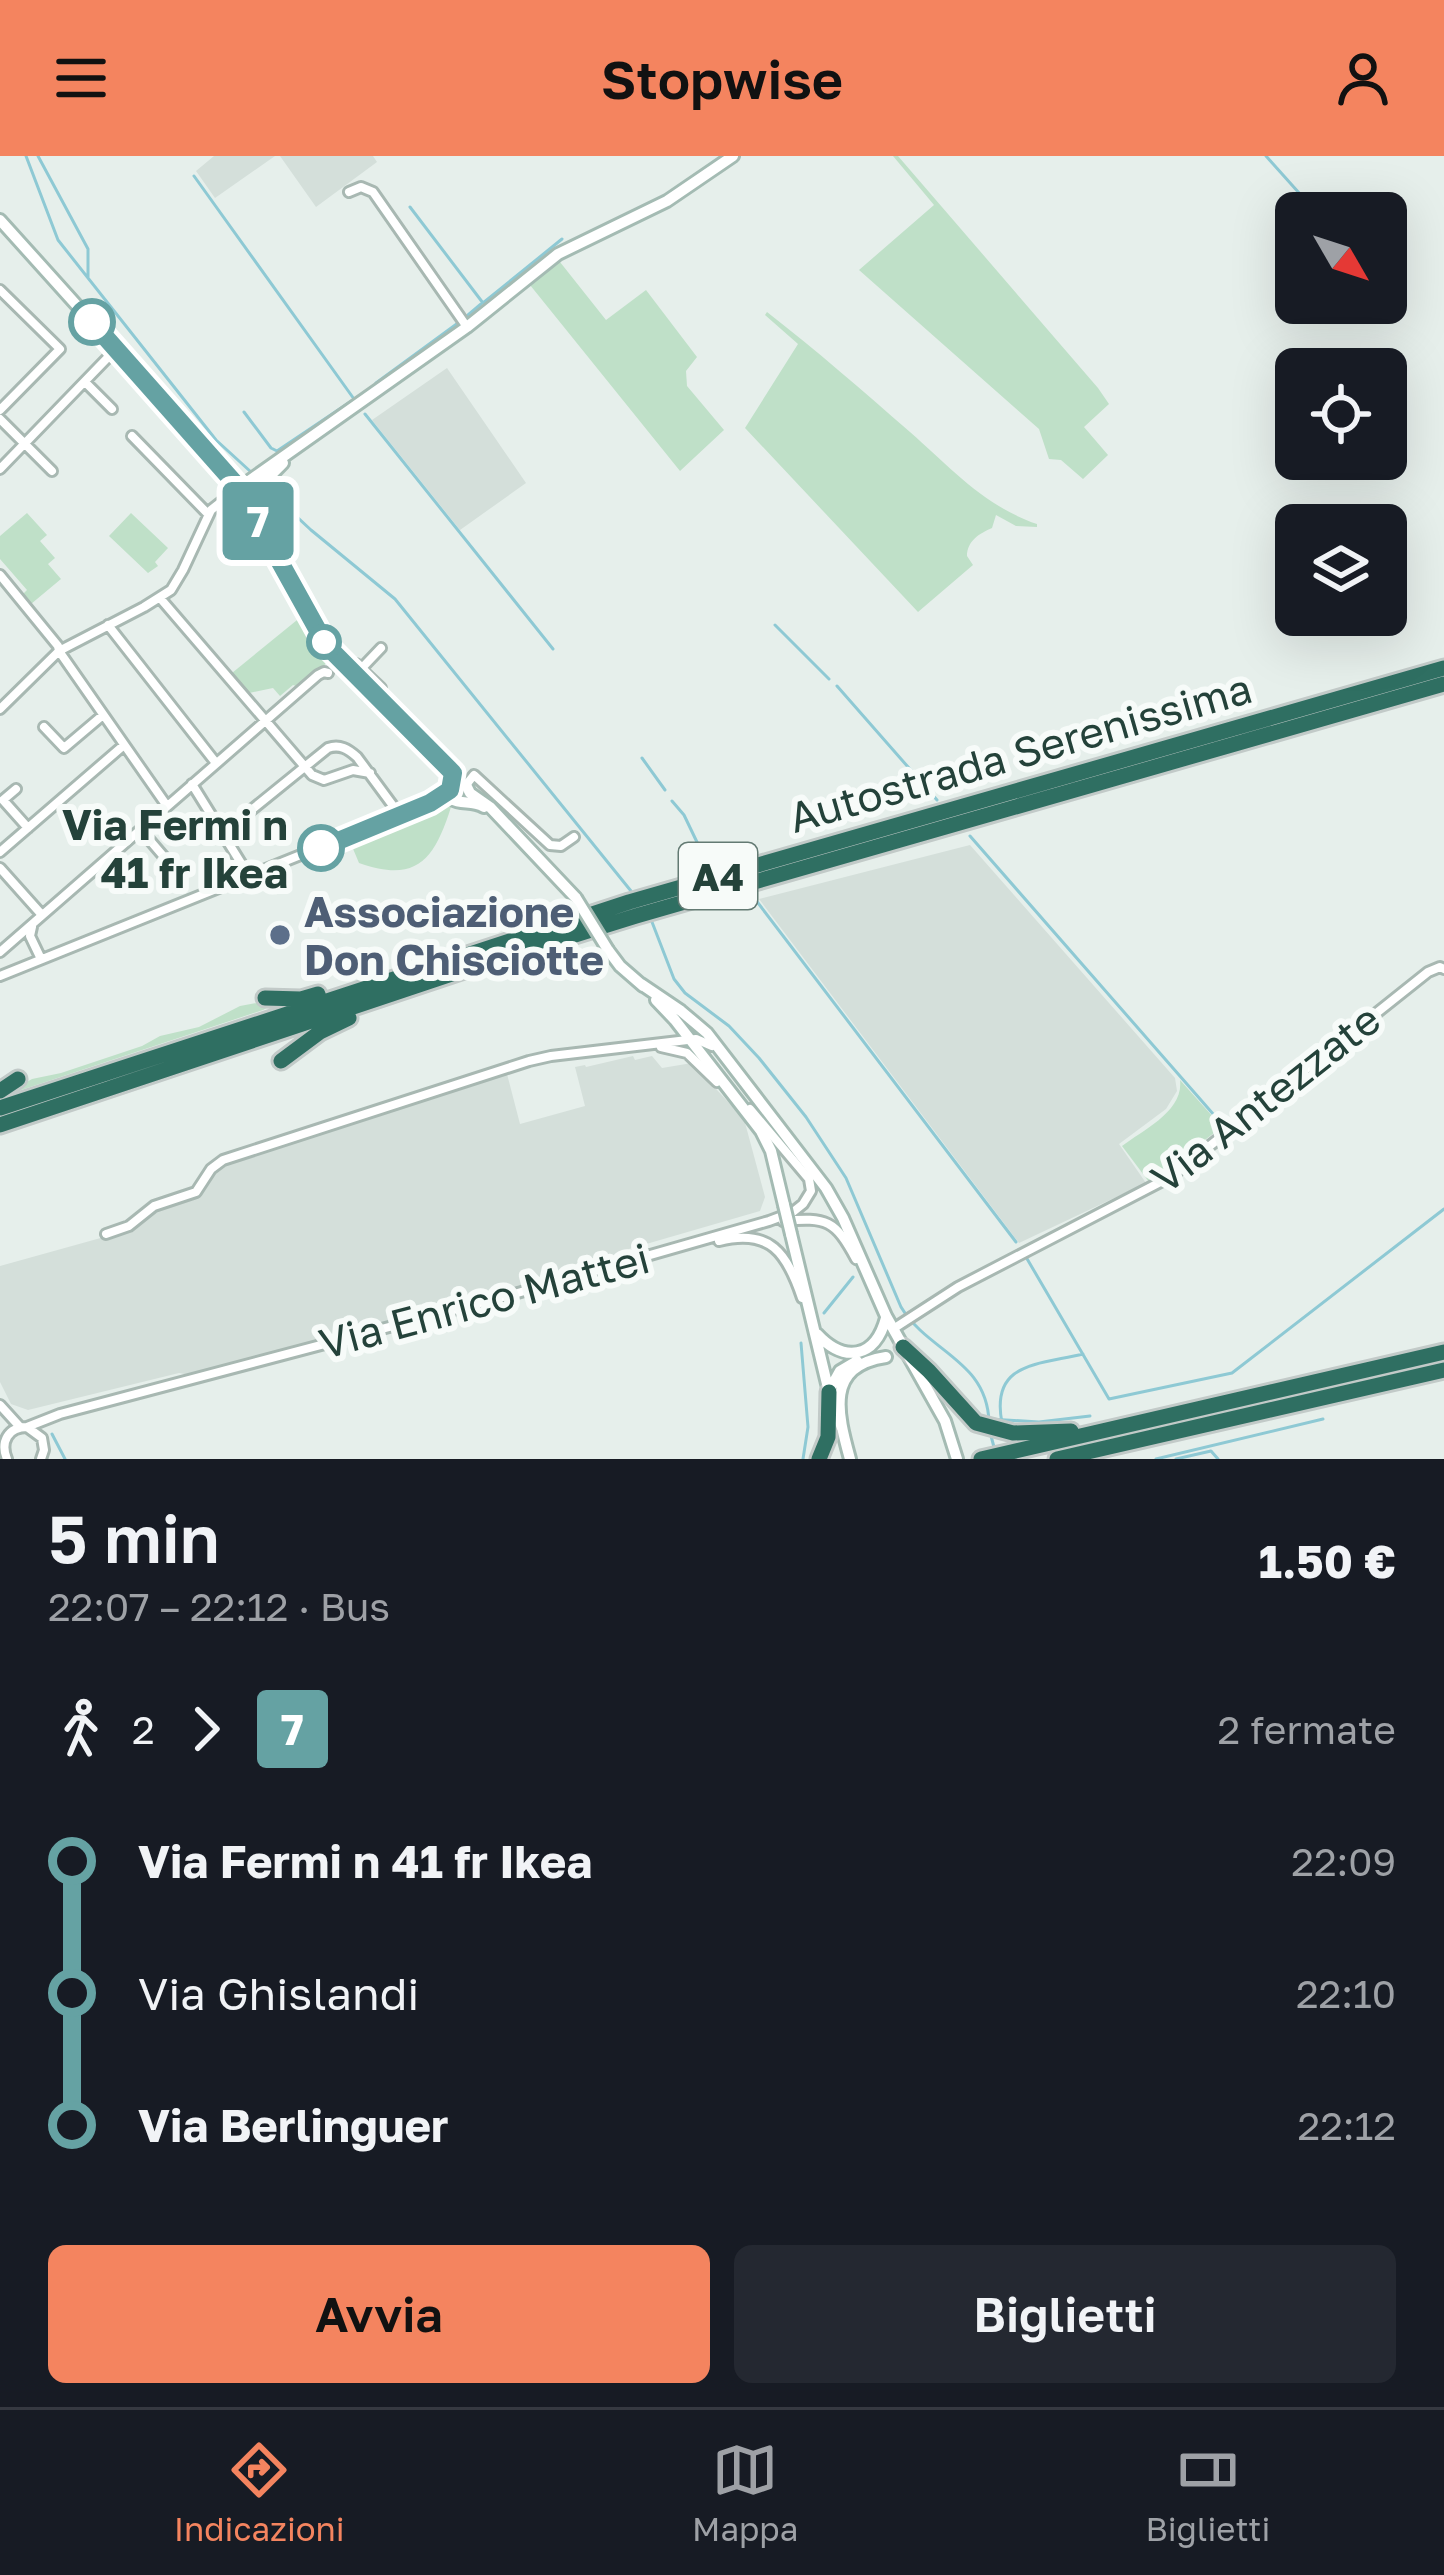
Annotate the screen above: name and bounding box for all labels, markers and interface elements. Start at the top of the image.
icon: menu [48,45,114,111]
icon: person [1330,45,1396,111]
text: Stopwise [601,46,843,111]
north arrow [1275,192,1407,324]
map controls [1275,192,1407,636]
unlabelled marker [70,300,114,344]
button: locate [1275,348,1407,480]
line badge: 7 [219,482,297,560]
text: 7 [247,496,269,546]
button: layers [1275,504,1407,636]
unlabelled marker [308,626,340,658]
street label: Autostrada Serenissima [783,662,1257,842]
place label: Via Fermi n 41 fr Ikea [62,799,288,897]
marker: Via Fermi n 41 fr Ikea [299,826,343,870]
road number: A4 [679,843,757,909]
place label: Associazione Don Chisciotte [304,886,604,984]
marker: Associazione Don Chisciotte [267,922,293,948]
street label: Via Antezzate [1141,993,1389,1203]
street label: Via Enrico Mattei [314,1232,654,1368]
text: 5 min [48,1498,220,1578]
text: 1.50 € [1259,1534,1396,1588]
text: 22:07 – 22:12 · Bus [48,1583,390,1630]
icon: walk [48,1696,114,1762]
icon: forward [173,1696,239,1762]
text: 7 [281,1704,304,1754]
text: 2 [132,1706,155,1753]
text: 2 fermate [1218,1706,1396,1753]
text: Via Fermi n 41 fr Ikea [138,1834,592,1888]
text: 22:09 [1291,1838,1396,1885]
text: Via Ghislandi [138,1966,419,2020]
text: 22:10 [1296,1970,1396,2017]
text: Via Berlinguer [138,2098,449,2152]
text: 22:12 [1298,2102,1396,2149]
button: Avvia [48,2245,710,2383]
button: Biglietti [734,2245,1396,2383]
tab: Indicazioni [174,2437,345,2548]
tab: Mappa [692,2437,798,2548]
tab: Biglietti [1146,2437,1270,2548]

